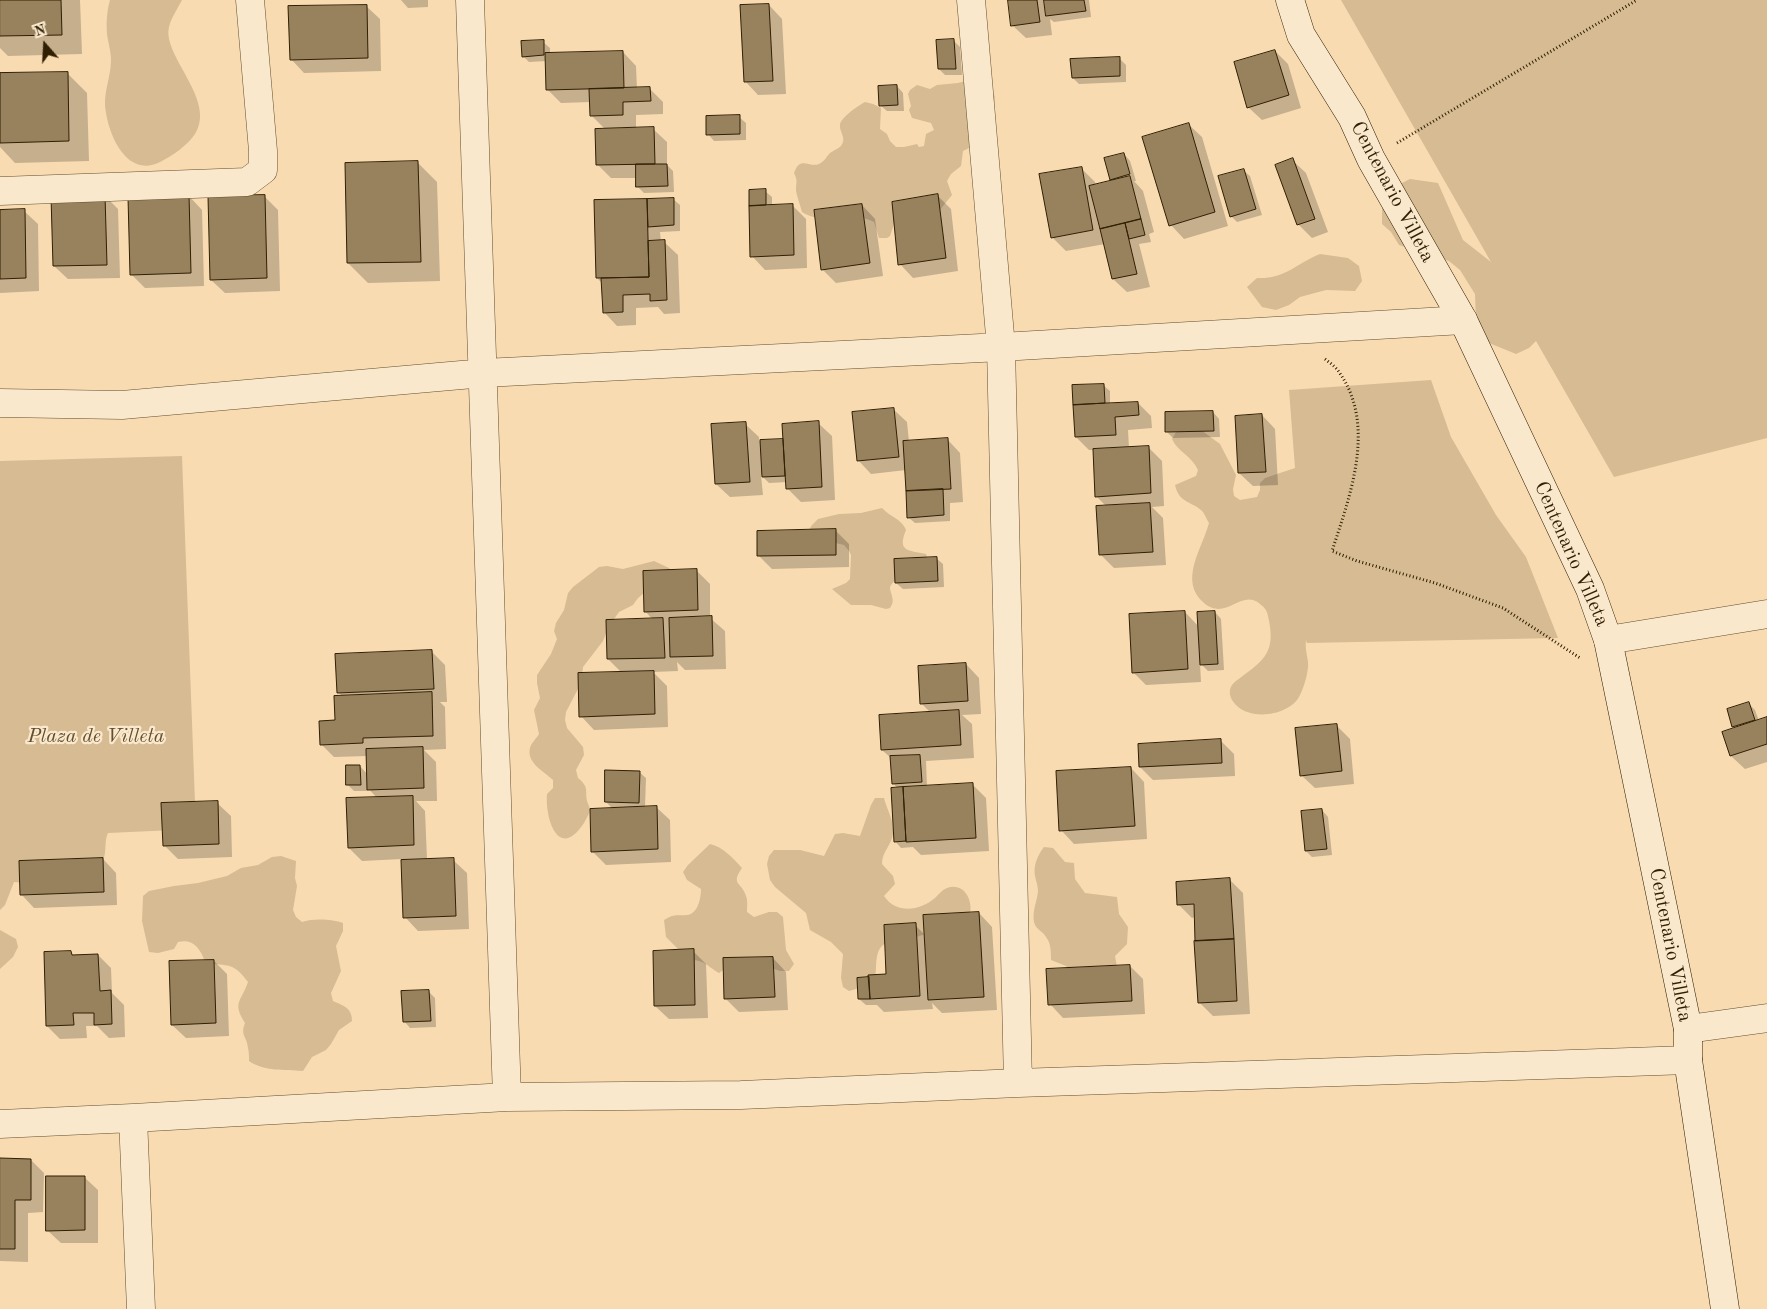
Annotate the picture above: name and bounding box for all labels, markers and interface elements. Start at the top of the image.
north arrow [20,20,70,70]
text: N [33,22,47,39]
street label: Centenario Villeta [1345,117,1439,267]
street label: Centenario Villeta [1528,478,1614,630]
park label: Plaza de Villeta [27,725,165,749]
street label: Centenario Villeta [1643,866,1697,1024]

